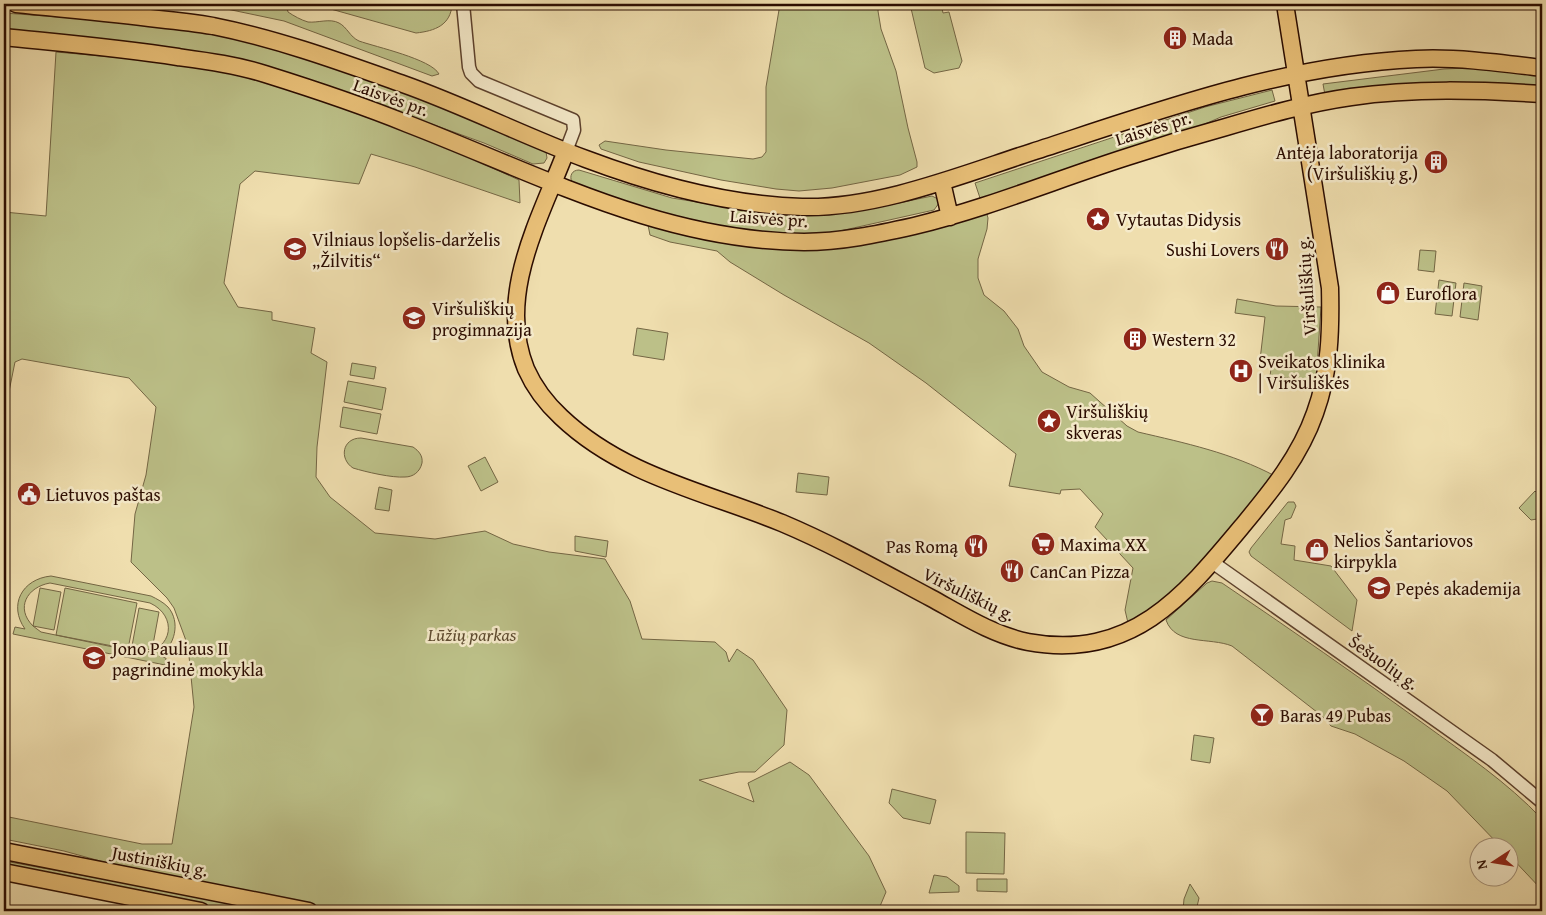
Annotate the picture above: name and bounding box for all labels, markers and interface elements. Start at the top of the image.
building icon: Mada [1162,25,1188,51]
place label: Mada [1192,25,1234,52]
street label: Laisvės pr. [350,71,432,123]
street label: Laisvės pr. [1112,104,1194,152]
place label: Antėja laboratorija (Viršuliškių g.) [1276,139,1418,187]
building icon: Antėja laboratorija (Viršuliškių g.) [1423,149,1449,175]
street label: Laisvės pr. [729,202,809,234]
place icon: Vytautas Didysis [1085,206,1111,232]
place label: Vytautas Didysis [1116,206,1241,233]
place label: Vilniaus lopšelis-darželis „Žilvitis“ [312,226,501,274]
street label: Viršuliškių g. [1289,235,1323,337]
school or university icon: Vilniaus lopšelis-darželis „Žilvitis“ [282,236,308,262]
place label: Sushi Lovers [1166,236,1260,263]
restaurant icon: Sushi Lovers [1264,236,1290,262]
shop icon: Euroflora [1375,280,1401,306]
place label: Euroflora [1406,280,1477,307]
place label: Viršuliškių progimnazija [432,295,532,343]
school or university icon: Viršuliškių progimnazija [401,305,427,331]
building icon: Western 32 [1122,326,1148,352]
place label: Western 32 [1152,326,1236,353]
place label: Sveikatos klinika | Viršuliškės [1258,348,1386,396]
hospital icon: Sveikatos klinika | Viršuliškės [1228,358,1254,384]
place label: Viršuliškių skveras [1066,398,1149,446]
place icon: Viršuliškių skveras [1036,408,1062,434]
public building icon: Lietuvos paštas [16,481,42,507]
place label: Lietuvos paštas [46,481,161,508]
place label: Nelios Šantariovos kirpykla [1334,527,1473,575]
supermarket icon: Maxima XX [1030,531,1056,557]
place label: Maxima XX [1060,531,1147,558]
place label: Pas Romą [886,533,958,560]
restaurant icon: Pas Romą [963,533,989,559]
shop icon: Nelios Šantariovos kirpykla [1304,537,1330,563]
restaurant icon: CanCan Pizza [999,558,1025,584]
place label: CanCan Pizza [1030,558,1130,585]
street label: Viršuliškių g. [918,560,1020,628]
school or university icon: Pepės akademija [1366,575,1392,601]
place label: Pepės akademija [1396,575,1521,602]
park label: Lūžių parkas [427,621,517,648]
street label: Šešuolių g. [1343,628,1425,696]
place label: Jono Pauliaus II pagrindinė mokykla [110,635,264,683]
school or university icon: Jono Pauliaus II pagrindinė mokykla [81,645,107,671]
bar icon: Baras 49 Pubas [1249,702,1275,728]
place label: Baras 49 Pubas [1280,702,1391,729]
street label: Justiniškių g. [108,838,210,884]
north arrow [1468,838,1518,888]
text: N [1470,857,1492,871]

